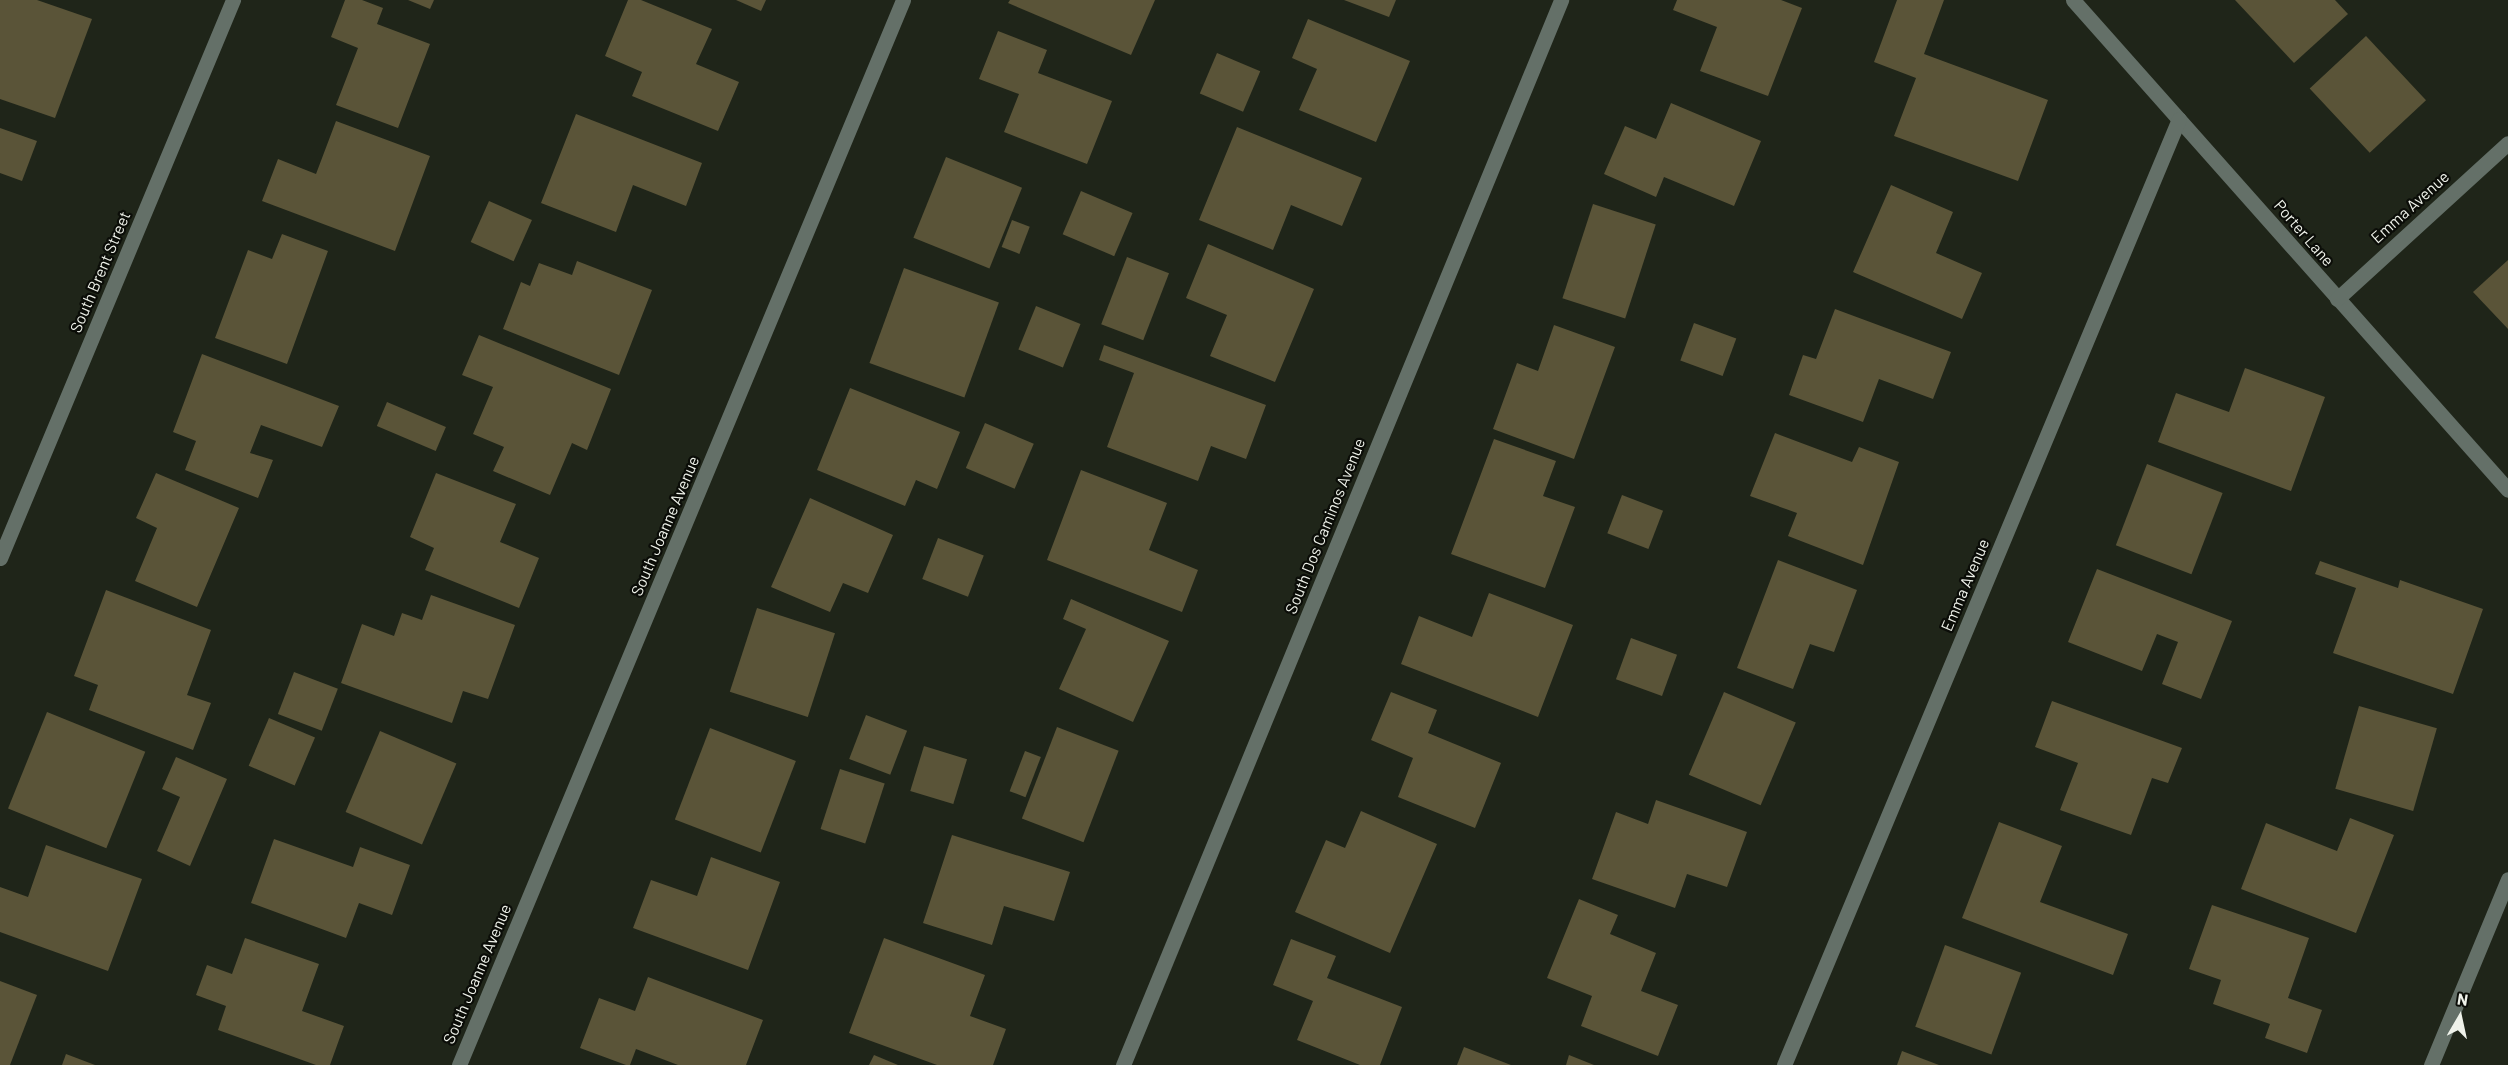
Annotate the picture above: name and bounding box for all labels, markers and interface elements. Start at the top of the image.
street label: Emma Avenue [2367,167,2453,247]
street label: Porter Lane [2270,196,2338,270]
street label: South Brent Street [66,208,134,336]
street label: South Dos Caminos Avenue [1281,435,1369,617]
street label: South Joanne Avenue [627,453,703,599]
street label: Emma Avenue [1937,536,1993,634]
street label: South Joanne Avenue [439,901,515,1047]
north arrow [2430,987,2490,1047]
text: N [2456,989,2470,1009]

